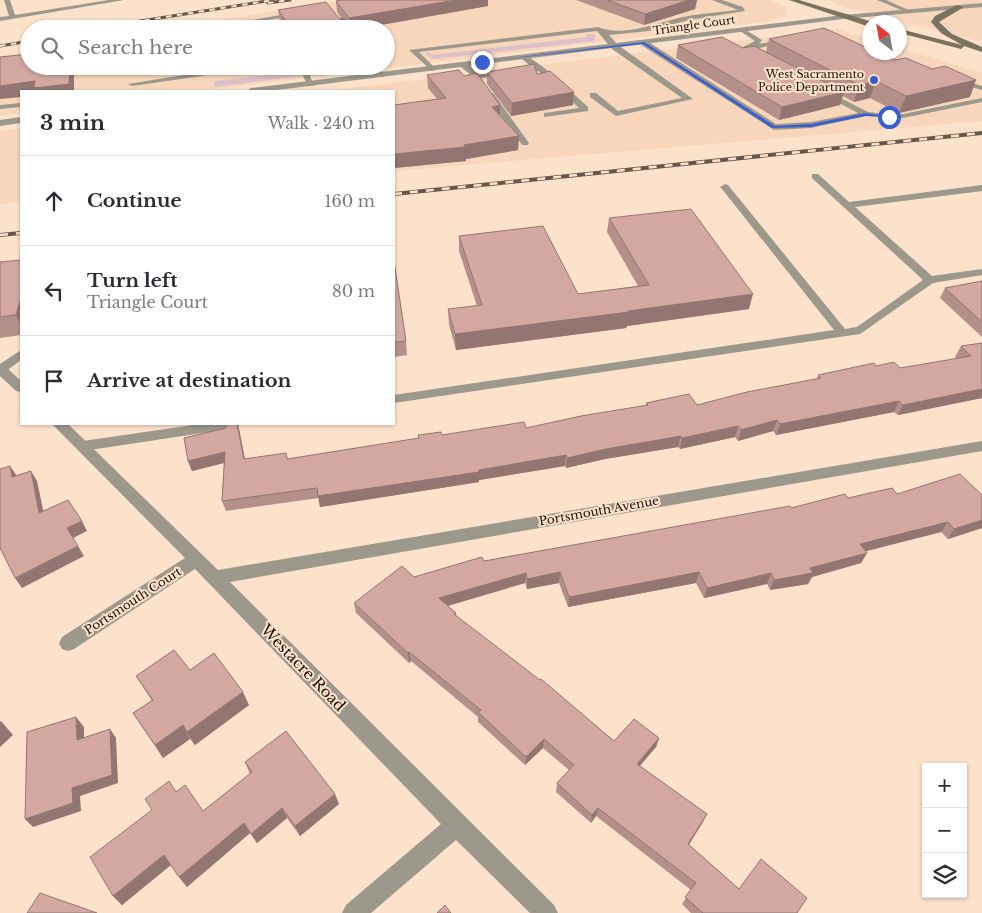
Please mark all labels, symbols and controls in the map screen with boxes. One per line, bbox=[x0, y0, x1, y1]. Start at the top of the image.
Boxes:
street label: Triangle Court bbox=[652, 12, 737, 38]
north arrow bbox=[862, 15, 907, 60]
search box bbox=[20, 20, 395, 75]
icon: search bbox=[38, 34, 66, 62]
text: Search here bbox=[78, 36, 193, 59]
route end bbox=[471, 51, 494, 74]
place label: West Sacramento Police Department bbox=[758, 67, 865, 94]
marker: West Sacramento Police Department bbox=[868, 74, 880, 86]
route start bbox=[878, 106, 901, 129]
text: 3 min bbox=[40, 110, 105, 136]
text: Walk · 240 m bbox=[268, 113, 375, 133]
icon: ahead bbox=[40, 187, 68, 215]
text: Continue bbox=[87, 189, 182, 212]
text: 160 m bbox=[324, 191, 375, 211]
text: Turn left bbox=[87, 269, 178, 292]
icon: left bbox=[40, 277, 68, 305]
text: 80 m bbox=[332, 281, 375, 301]
text: Triangle Court bbox=[87, 292, 208, 312]
icon: arrive bbox=[40, 367, 68, 395]
text: Arrive at destination bbox=[87, 369, 291, 392]
street label: Portsmouth Avenue bbox=[538, 493, 660, 528]
street label: Portsmouth Court bbox=[82, 563, 184, 637]
street label: Westacre Road bbox=[256, 619, 350, 715]
map controls bbox=[922, 763, 967, 898]
button: + bbox=[922, 763, 967, 808]
button: − bbox=[922, 808, 967, 853]
button: layers bbox=[922, 853, 967, 898]

